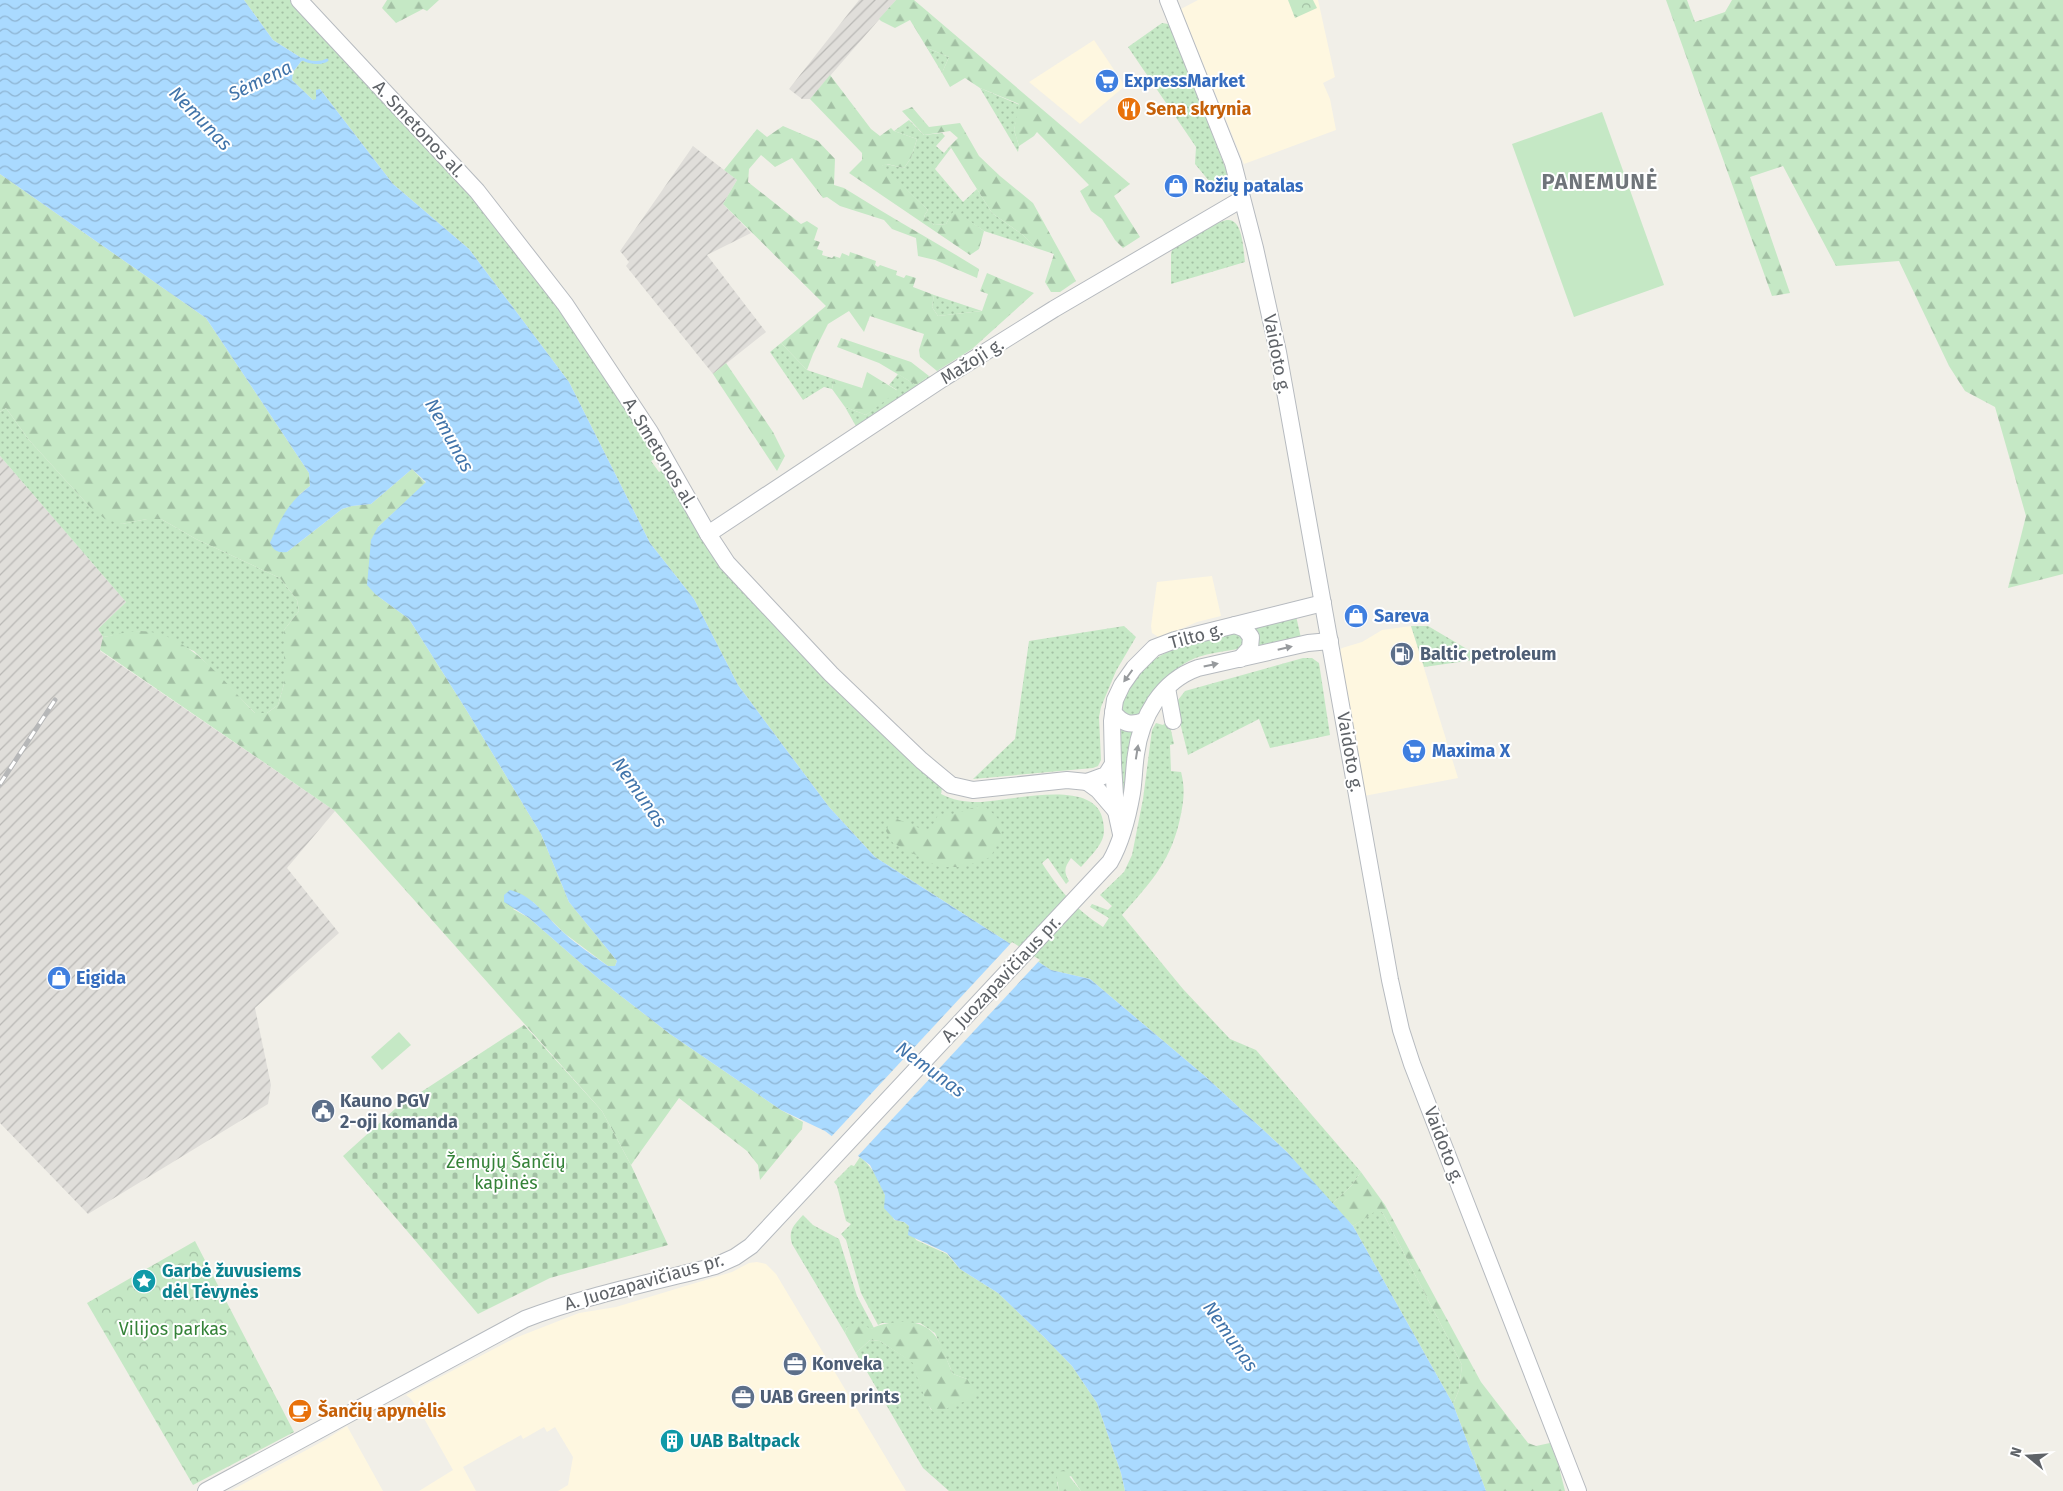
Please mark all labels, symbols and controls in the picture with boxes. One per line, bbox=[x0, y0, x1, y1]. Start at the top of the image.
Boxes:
water label: Sėmena bbox=[224, 55, 296, 106]
supermarket icon: ExpressMarket bbox=[1094, 68, 1120, 94]
place label: ExpressMarket bbox=[1124, 70, 1246, 92]
street label: A. Smetonos al. bbox=[368, 76, 470, 182]
water label: Nemunas bbox=[164, 81, 237, 155]
restaurant icon: Sena skrynia bbox=[1116, 96, 1142, 122]
place label: Sena skrynia bbox=[1146, 98, 1251, 120]
district label: PANEMUNĖ bbox=[1542, 168, 1658, 195]
shop icon: Rožių patalas bbox=[1163, 173, 1189, 199]
place label: Rožių patalas bbox=[1194, 175, 1304, 197]
street label: Vaidoto g. bbox=[1259, 312, 1295, 396]
street label: Mažoji g. bbox=[936, 333, 1008, 389]
street label: A. Smetonos al. bbox=[618, 394, 702, 512]
water label: Nemunas bbox=[420, 395, 479, 476]
shop icon: Sareva bbox=[1343, 603, 1369, 629]
place label: Sareva bbox=[1374, 605, 1429, 627]
street label: Tilto g. bbox=[1167, 618, 1225, 654]
fuel station icon: Baltic petroleum bbox=[1389, 641, 1415, 667]
place label: Baltic petroleum bbox=[1420, 643, 1557, 665]
one-way arrow bbox=[1277, 644, 1292, 652]
one-way arrow bbox=[1203, 661, 1219, 669]
one-way arrow bbox=[1123, 669, 1133, 683]
street label: Vaidoto g. bbox=[1332, 710, 1368, 794]
supermarket icon: Maxima X bbox=[1401, 738, 1427, 764]
place label: Maxima X bbox=[1432, 740, 1511, 762]
one-way arrow bbox=[1133, 744, 1141, 760]
water label: Nemunas bbox=[607, 753, 672, 832]
street label: A. Juozapavičiaus pr. bbox=[937, 911, 1065, 1047]
shop icon: Eigida bbox=[46, 965, 72, 991]
place label: Eigida bbox=[76, 967, 126, 989]
water label: Nemunas bbox=[891, 1036, 970, 1102]
place label: Kauno PGV 2-oji komanda bbox=[340, 1090, 458, 1133]
public building icon: Kauno PGV 2-oji komanda bbox=[310, 1098, 336, 1124]
street label: Vaidoto g. bbox=[1419, 1103, 1469, 1187]
park label: Žemųjų Šančių kapinės bbox=[446, 1151, 566, 1194]
street label: A. Juozapavičiaus pr. bbox=[562, 1249, 726, 1315]
place label: Garbė žuvusiems dėl Tėvynės bbox=[162, 1260, 301, 1303]
place icon: Garbė žuvusiems dėl Tėvynės bbox=[131, 1268, 157, 1294]
water label: Nemunas bbox=[1198, 1297, 1263, 1376]
park label: Vilijos parkas bbox=[119, 1318, 227, 1340]
office icon: Konveka bbox=[782, 1351, 808, 1377]
place label: Konveka bbox=[812, 1353, 883, 1375]
office icon: UAB Green prints bbox=[730, 1384, 756, 1410]
place label: UAB Green prints bbox=[760, 1386, 900, 1408]
cafe icon: Šančių apynėlis bbox=[287, 1398, 313, 1424]
place label: Šančių apynėlis bbox=[318, 1399, 446, 1422]
building icon: UAB Baltpack bbox=[659, 1428, 685, 1454]
place label: UAB Baltpack bbox=[690, 1430, 801, 1452]
north arrow bbox=[2003, 1431, 2053, 1481]
text: N bbox=[2007, 1445, 2026, 1459]

